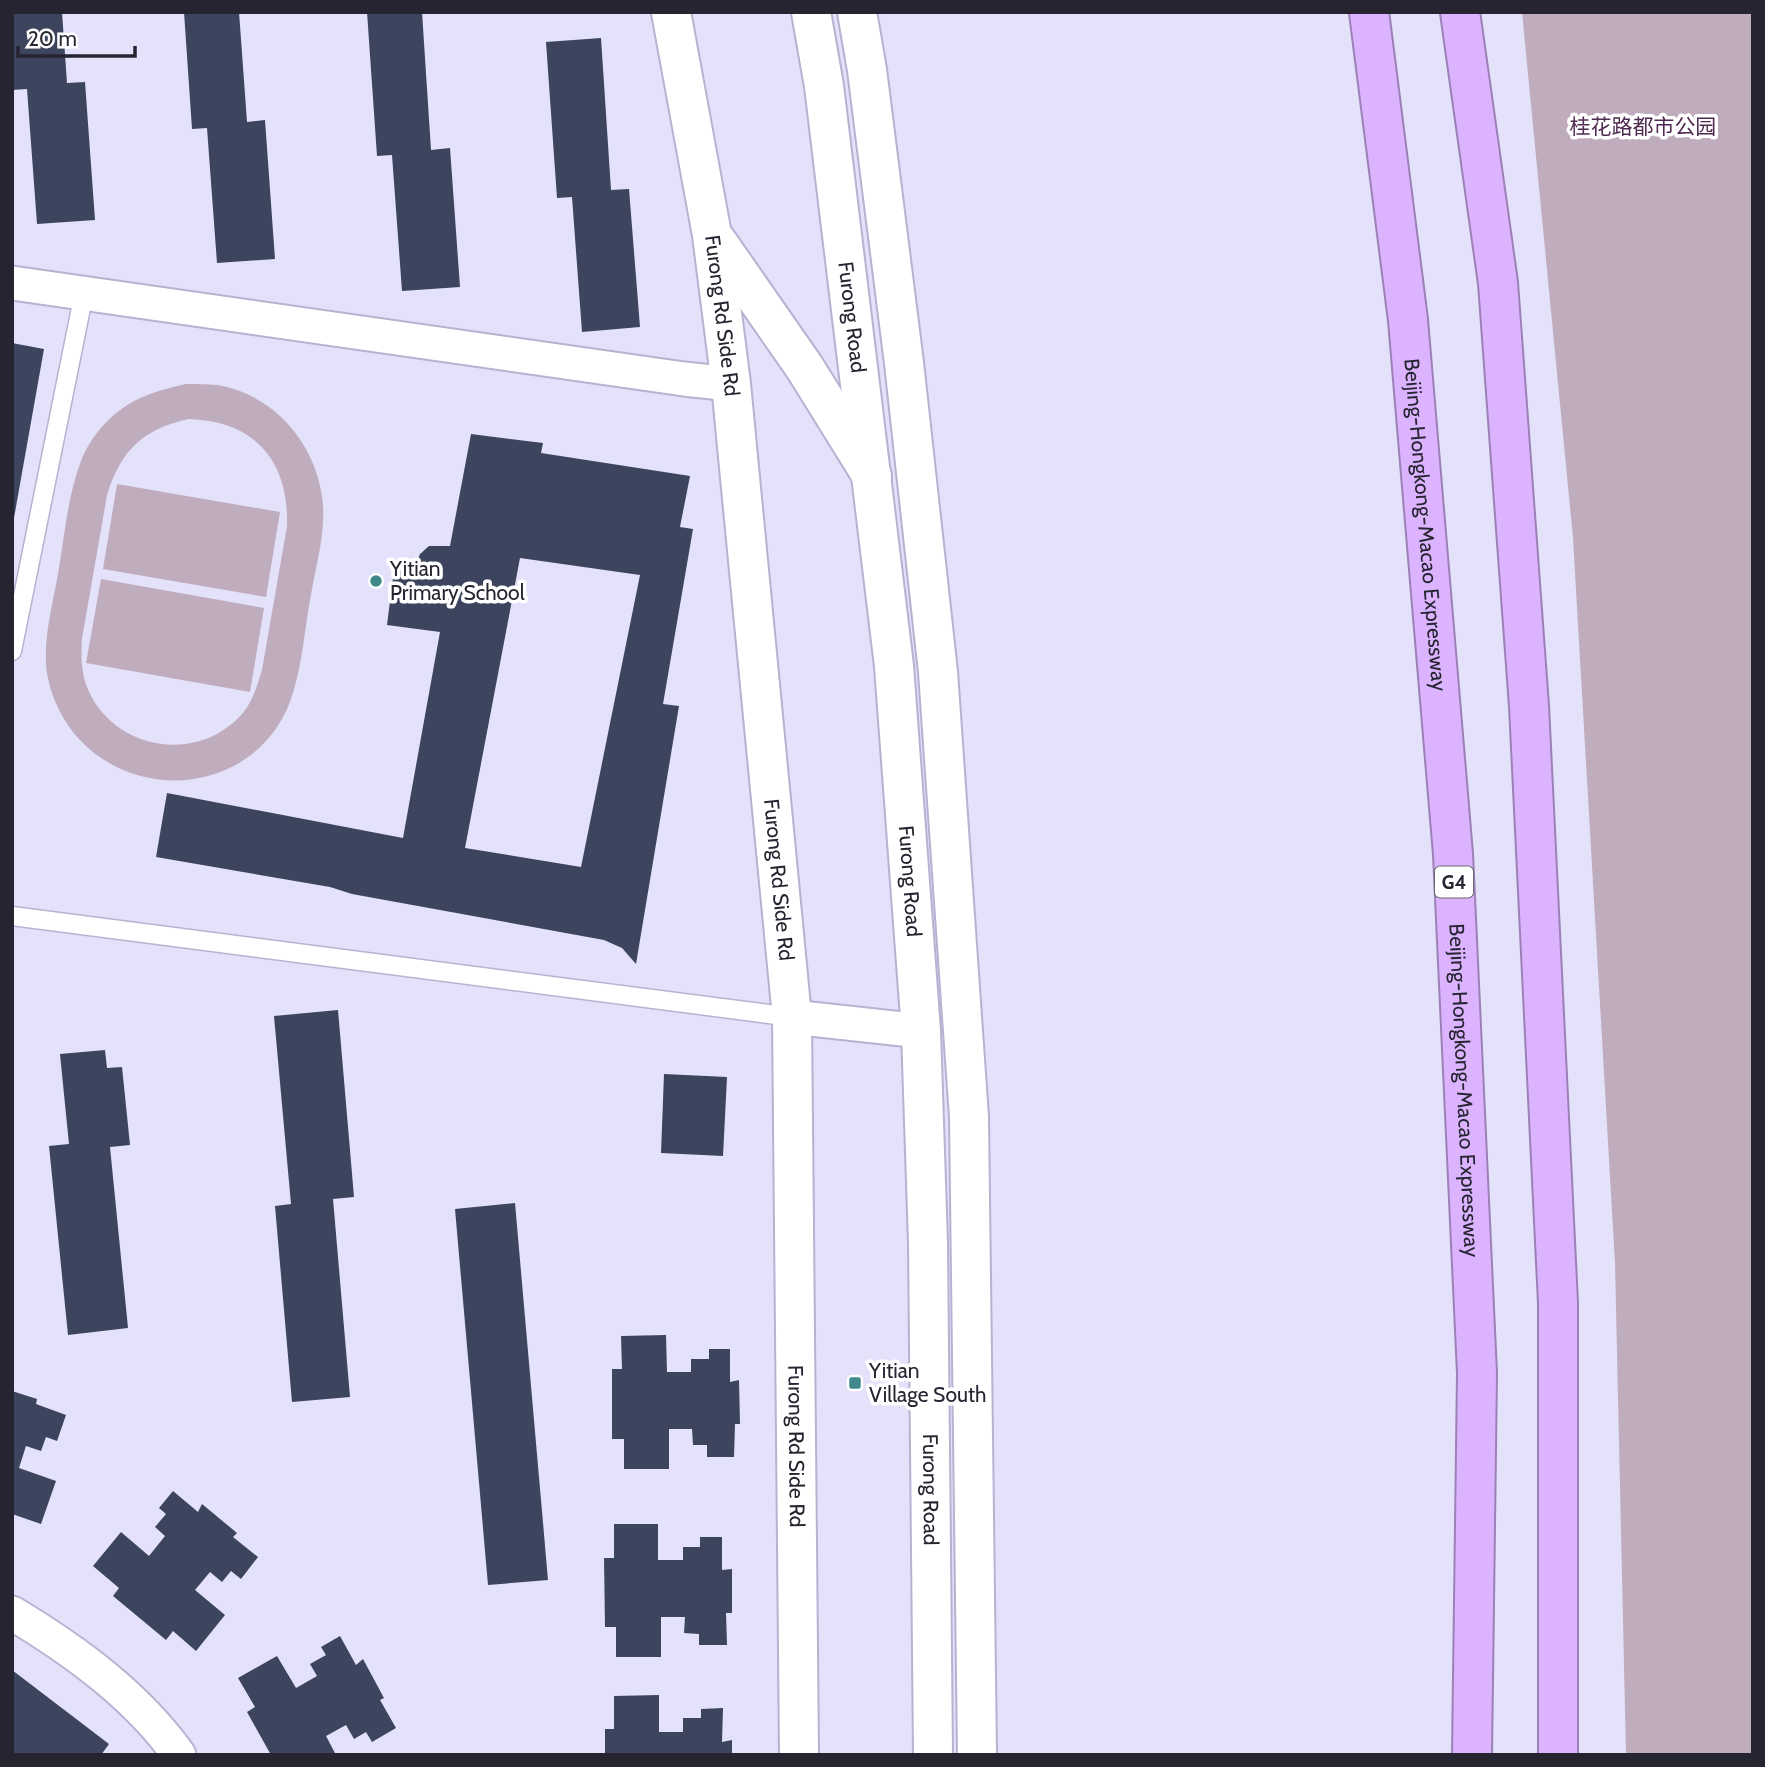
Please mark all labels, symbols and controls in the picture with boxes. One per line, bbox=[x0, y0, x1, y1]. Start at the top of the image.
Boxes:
scale bar bbox=[18, 14, 135, 58]
text: 20 m bbox=[28, 26, 77, 51]
park label: 桂花路都市公园 bbox=[1570, 114, 1717, 139]
street label: Furong Rd Side Rd bbox=[700, 233, 745, 397]
street label: Furong Road bbox=[833, 260, 871, 374]
street label: Beijing-Hongkong-Macao Expressway bbox=[1399, 357, 1452, 693]
place label: Yitian Primary School bbox=[389, 556, 525, 605]
marker: Yitian Primary School bbox=[368, 573, 384, 589]
street label: Furong Rd Side Rd bbox=[759, 798, 800, 962]
street label: Furong Road bbox=[894, 824, 927, 938]
road number: G4 bbox=[1435, 866, 1473, 898]
street label: Beijing-Hongkong-Macao Expressway bbox=[1444, 923, 1485, 1258]
place label: Yitian Village South bbox=[868, 1358, 986, 1407]
street label: Furong Rd Side Rd bbox=[783, 1365, 810, 1527]
marker: Yitian Village South bbox=[847, 1375, 863, 1391]
street label: Furong Road bbox=[918, 1434, 944, 1545]

